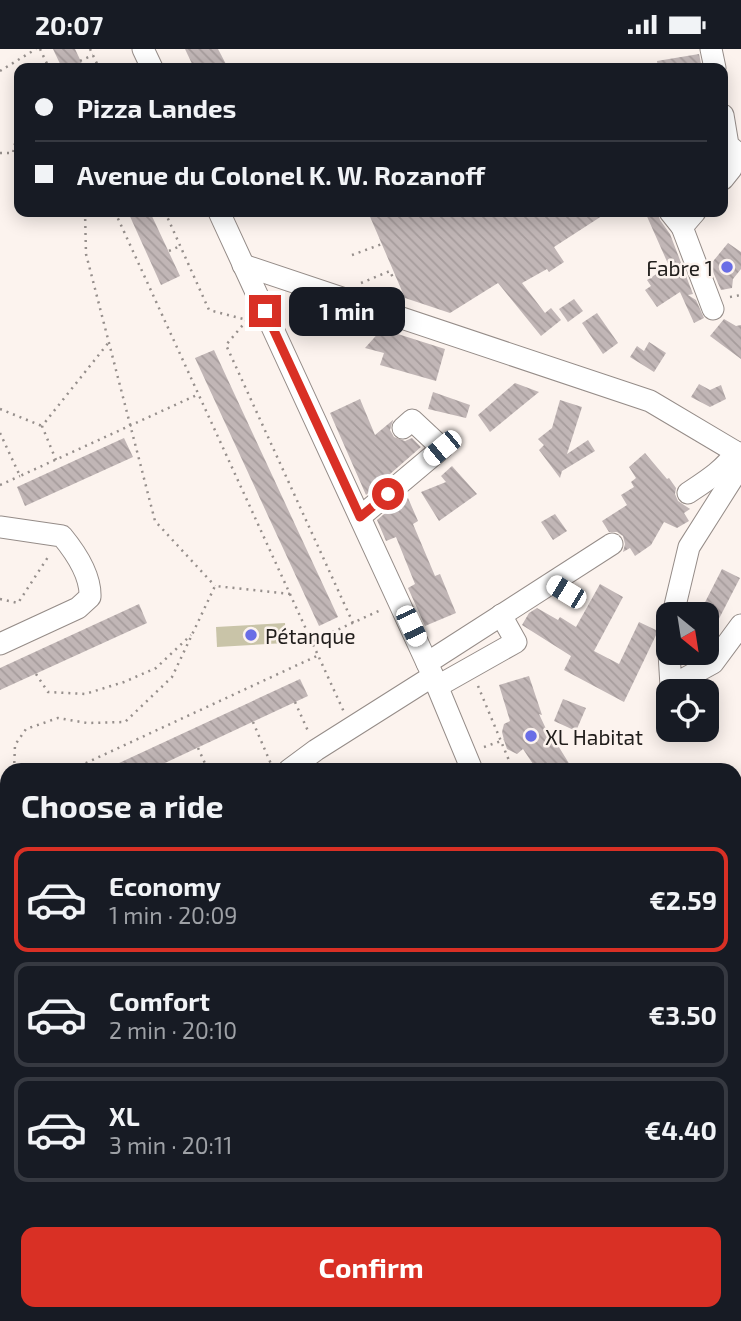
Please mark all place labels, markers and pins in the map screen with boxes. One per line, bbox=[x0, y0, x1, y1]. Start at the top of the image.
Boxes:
place label: Fabre 1 bbox=[646, 255, 713, 280]
marker: Fabre 1 bbox=[719, 259, 735, 275]
place label: Pétanque bbox=[265, 623, 356, 648]
marker: Pétanque bbox=[243, 627, 259, 643]
place label: XL Habitat bbox=[545, 724, 643, 749]
marker: XL Habitat bbox=[523, 728, 539, 744]

